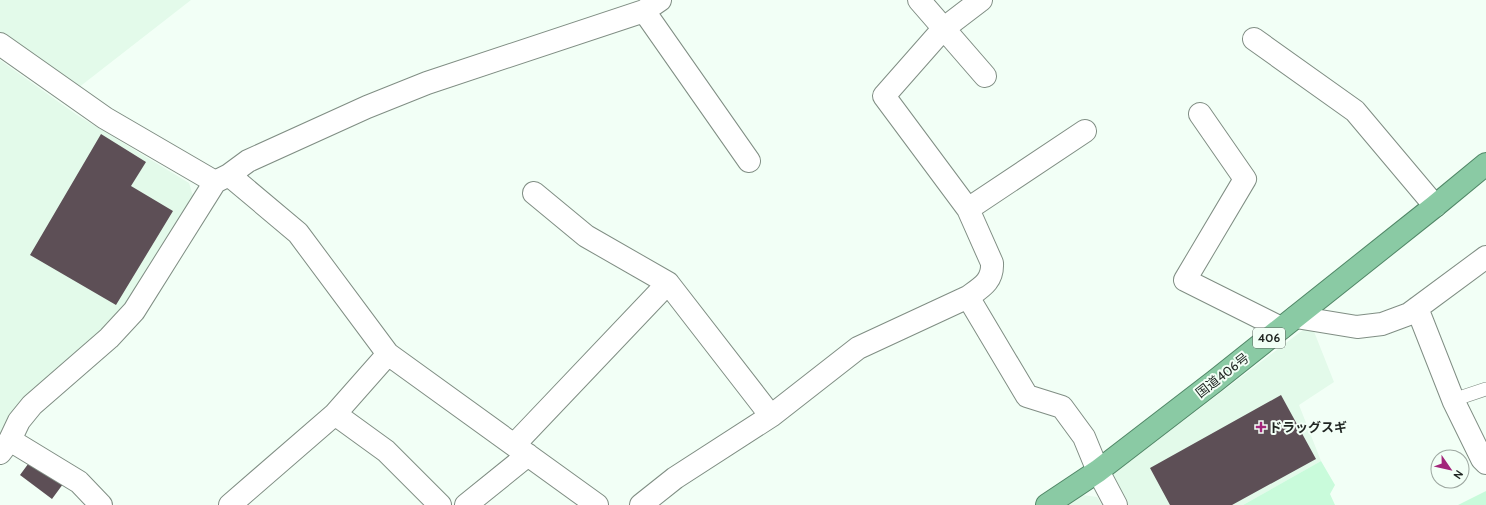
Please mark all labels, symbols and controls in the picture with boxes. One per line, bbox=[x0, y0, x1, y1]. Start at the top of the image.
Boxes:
road number: 406 bbox=[1253, 328, 1285, 348]
street label: 国道406号 bbox=[1192, 349, 1252, 401]
place label: ドラッグスギ bbox=[1269, 419, 1347, 435]
marker: ドラッグスギ bbox=[1256, 422, 1266, 432]
north arrow bbox=[1430, 449, 1470, 489]
text: N bbox=[1450, 467, 1466, 482]

